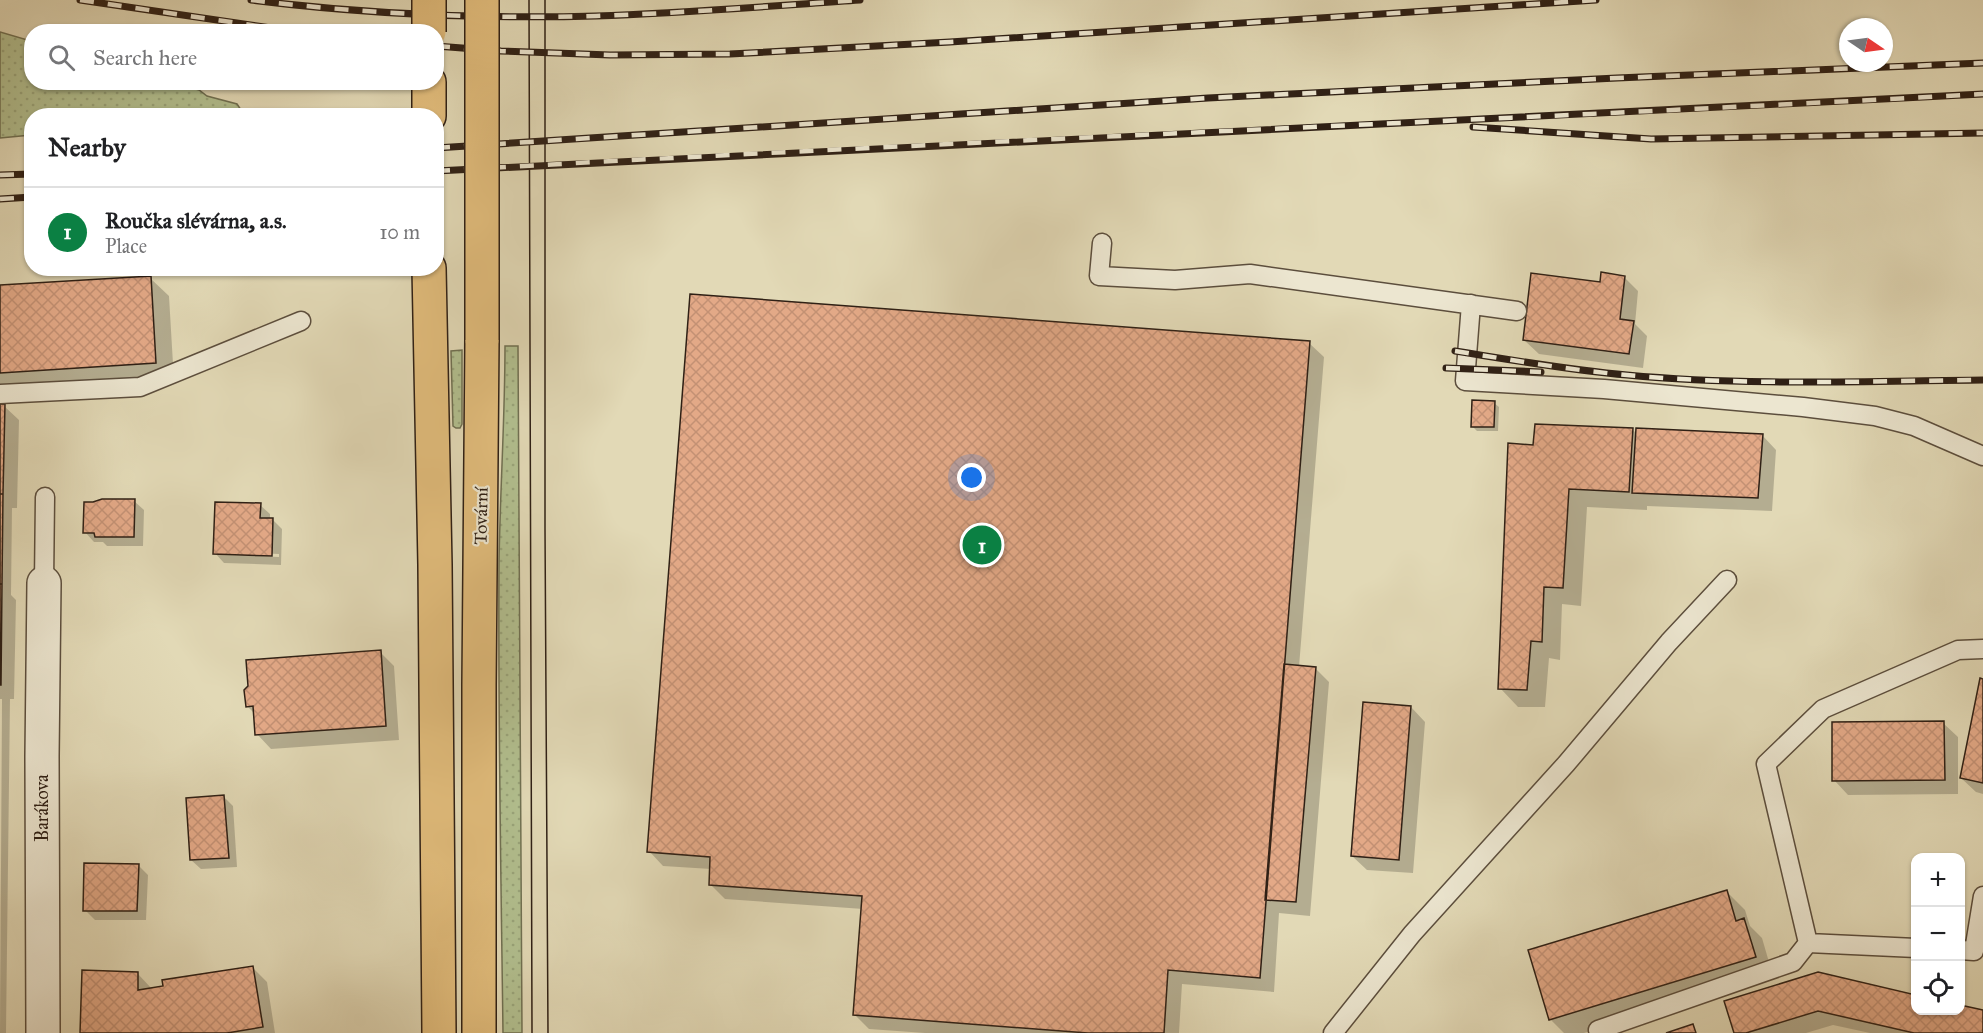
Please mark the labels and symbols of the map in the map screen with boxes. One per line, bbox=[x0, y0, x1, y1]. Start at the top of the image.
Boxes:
north arrow bbox=[1839, 18, 1893, 72]
your location bbox=[957, 463, 986, 492]
street label: Tovární bbox=[469, 486, 493, 545]
pin: 1 bbox=[962, 522, 1002, 568]
street label: Barákova bbox=[31, 774, 53, 842]

